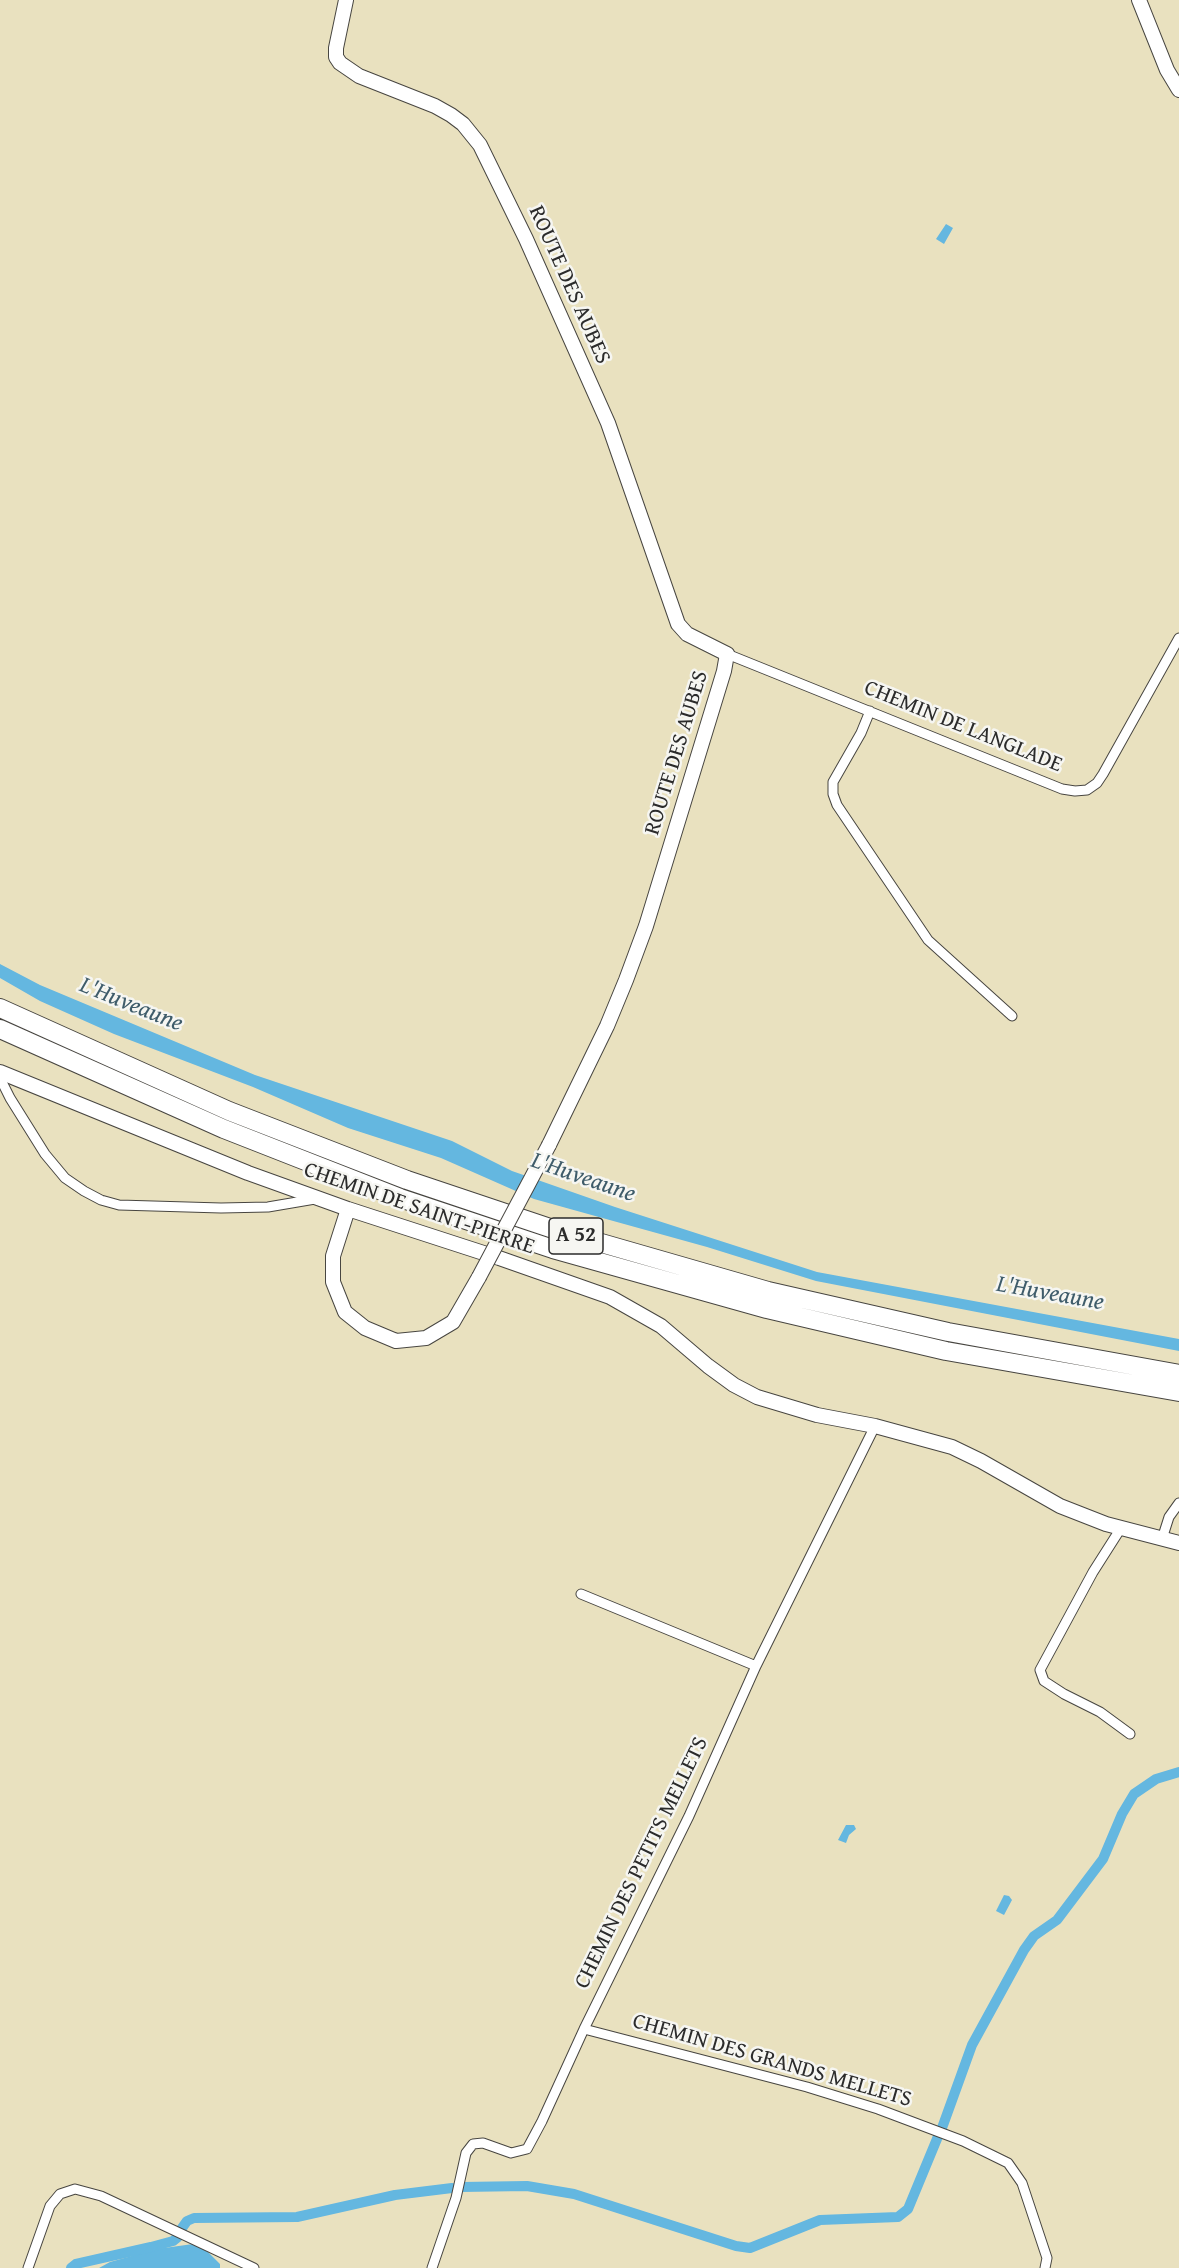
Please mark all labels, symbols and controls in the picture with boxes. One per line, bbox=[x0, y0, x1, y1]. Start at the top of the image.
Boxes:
street label: ROUTE DES AUBES bbox=[522, 202, 616, 368]
street label: ROUTE DES AUBES bbox=[639, 668, 715, 838]
street label: CHEMIN DE LANGLADE bbox=[860, 675, 1066, 779]
water label: L'Huveaune bbox=[75, 971, 187, 1039]
water label: L'Huveaune bbox=[527, 1147, 639, 1209]
street label: CHEMIN DE SAINT-PIERRE bbox=[300, 1157, 538, 1261]
road number: A 52 bbox=[549, 1218, 603, 1254]
water label: L'Huveaune bbox=[994, 1270, 1106, 1318]
street label: CHEMIN DES PETITS MELLETS bbox=[570, 1733, 714, 1993]
street label: CHEMIN DES GRANDS MELLETS bbox=[630, 2008, 914, 2114]

